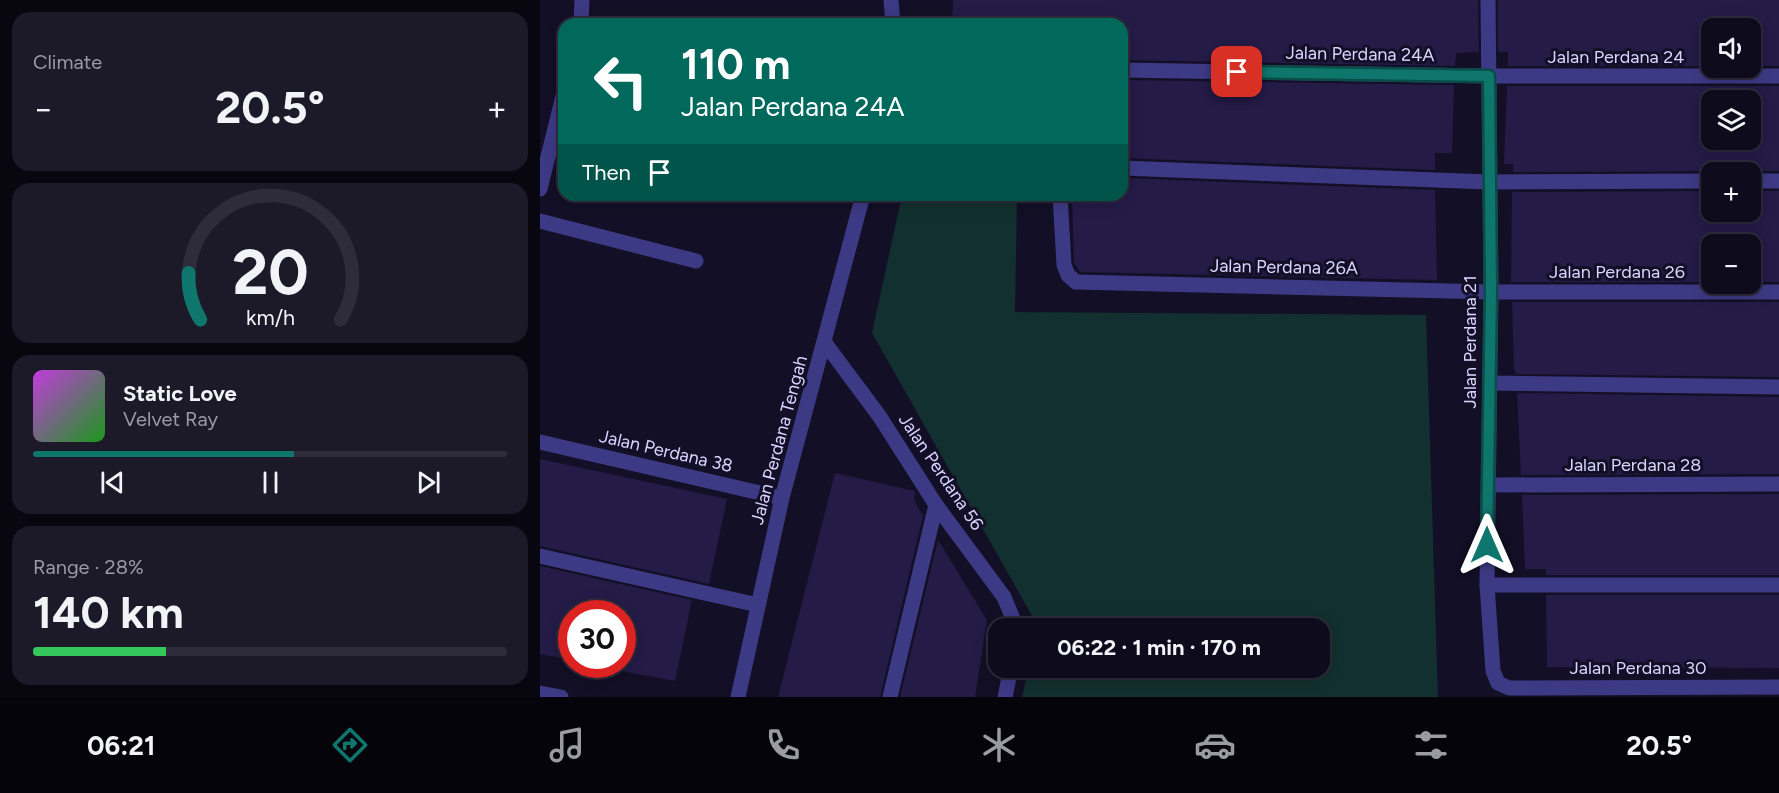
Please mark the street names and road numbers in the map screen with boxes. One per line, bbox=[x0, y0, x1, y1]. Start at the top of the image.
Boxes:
street label: Jalan Perdana 24A bbox=[1285, 42, 1435, 66]
street label: Jalan Perdana 24 bbox=[1548, 46, 1684, 68]
street label: Jalan Perdana 26A bbox=[1210, 255, 1358, 279]
street label: Jalan Perdana 26 bbox=[1549, 261, 1685, 283]
street label: Jalan Perdana 21 bbox=[1459, 275, 1481, 409]
street label: Jalan Perdana Tengah bbox=[746, 353, 812, 527]
street label: Jalan Perdana 56 bbox=[894, 409, 988, 535]
street label: Jalan Perdana 38 bbox=[597, 425, 735, 477]
street label: Jalan Perdana 28 bbox=[1565, 454, 1701, 476]
street label: Jalan Perdana 30 bbox=[1570, 657, 1706, 679]

